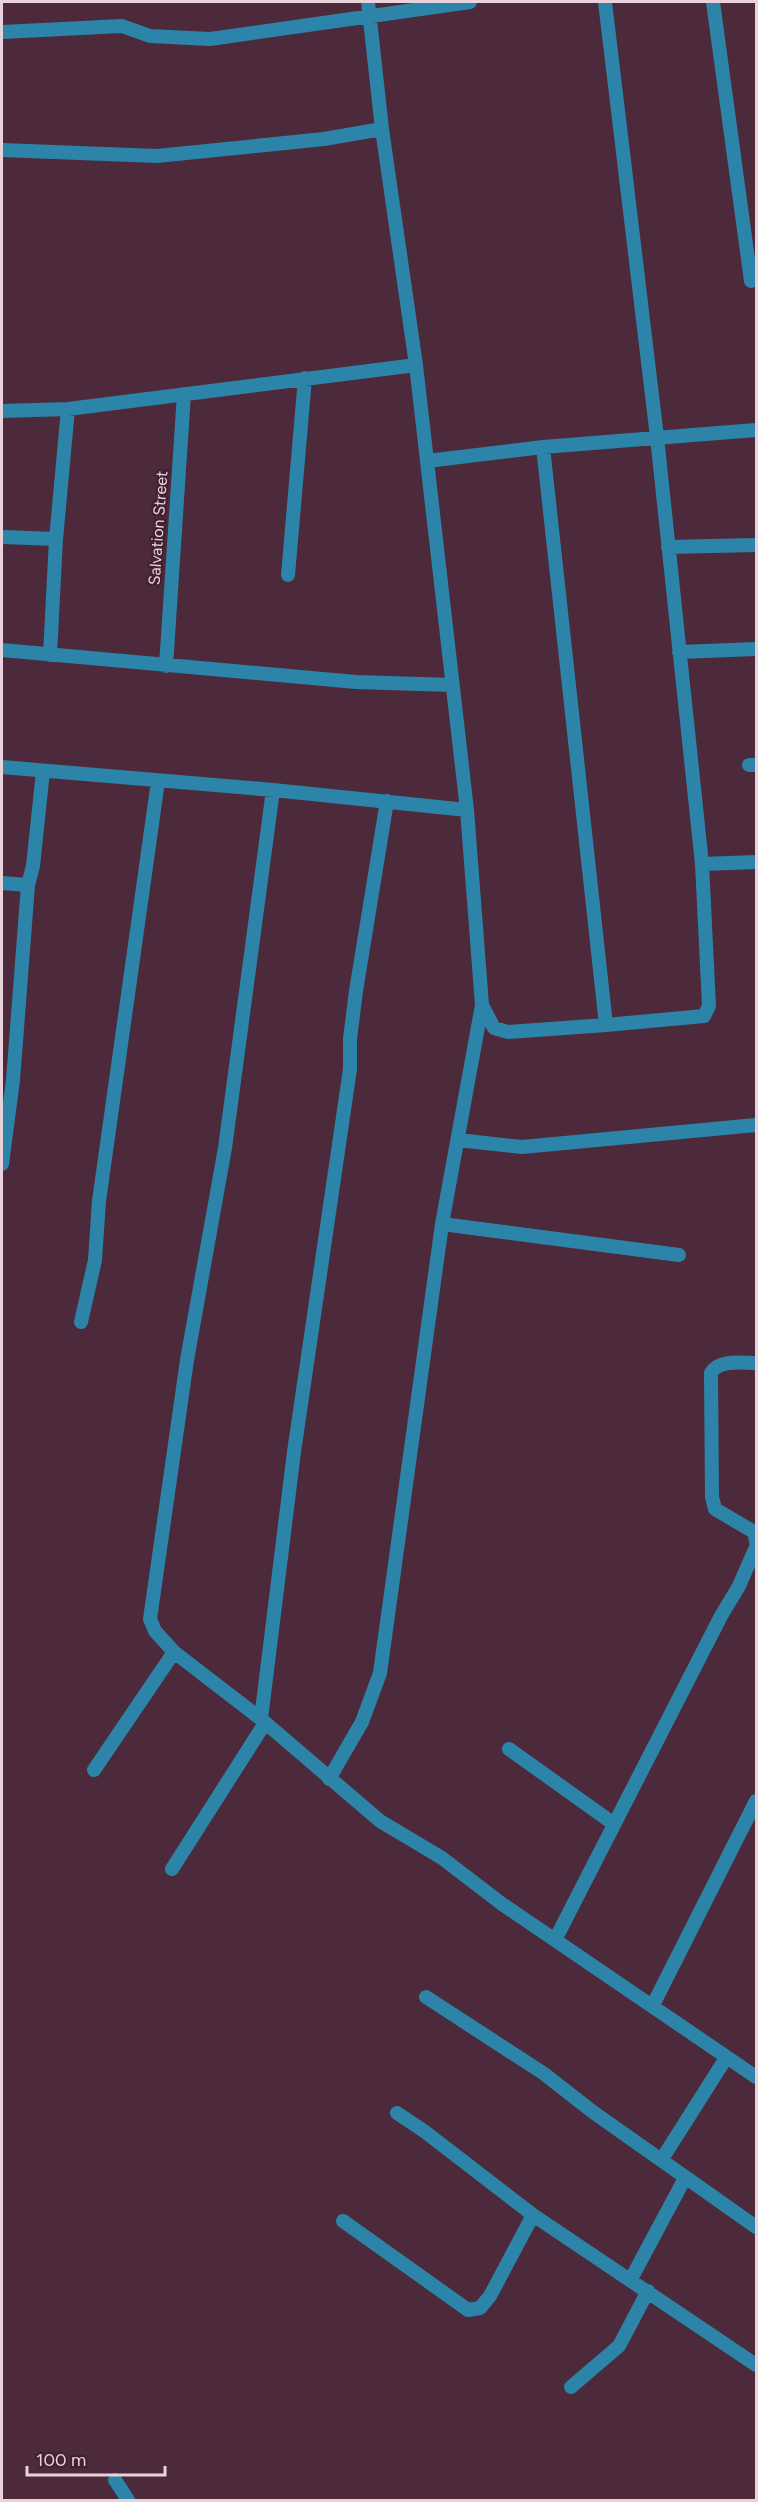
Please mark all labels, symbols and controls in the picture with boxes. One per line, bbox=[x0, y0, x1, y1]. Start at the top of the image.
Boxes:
street label: Salvation Street bbox=[145, 470, 171, 586]
scale bar bbox=[27, 2439, 165, 2477]
text: 100 m bbox=[36, 2449, 86, 2471]

